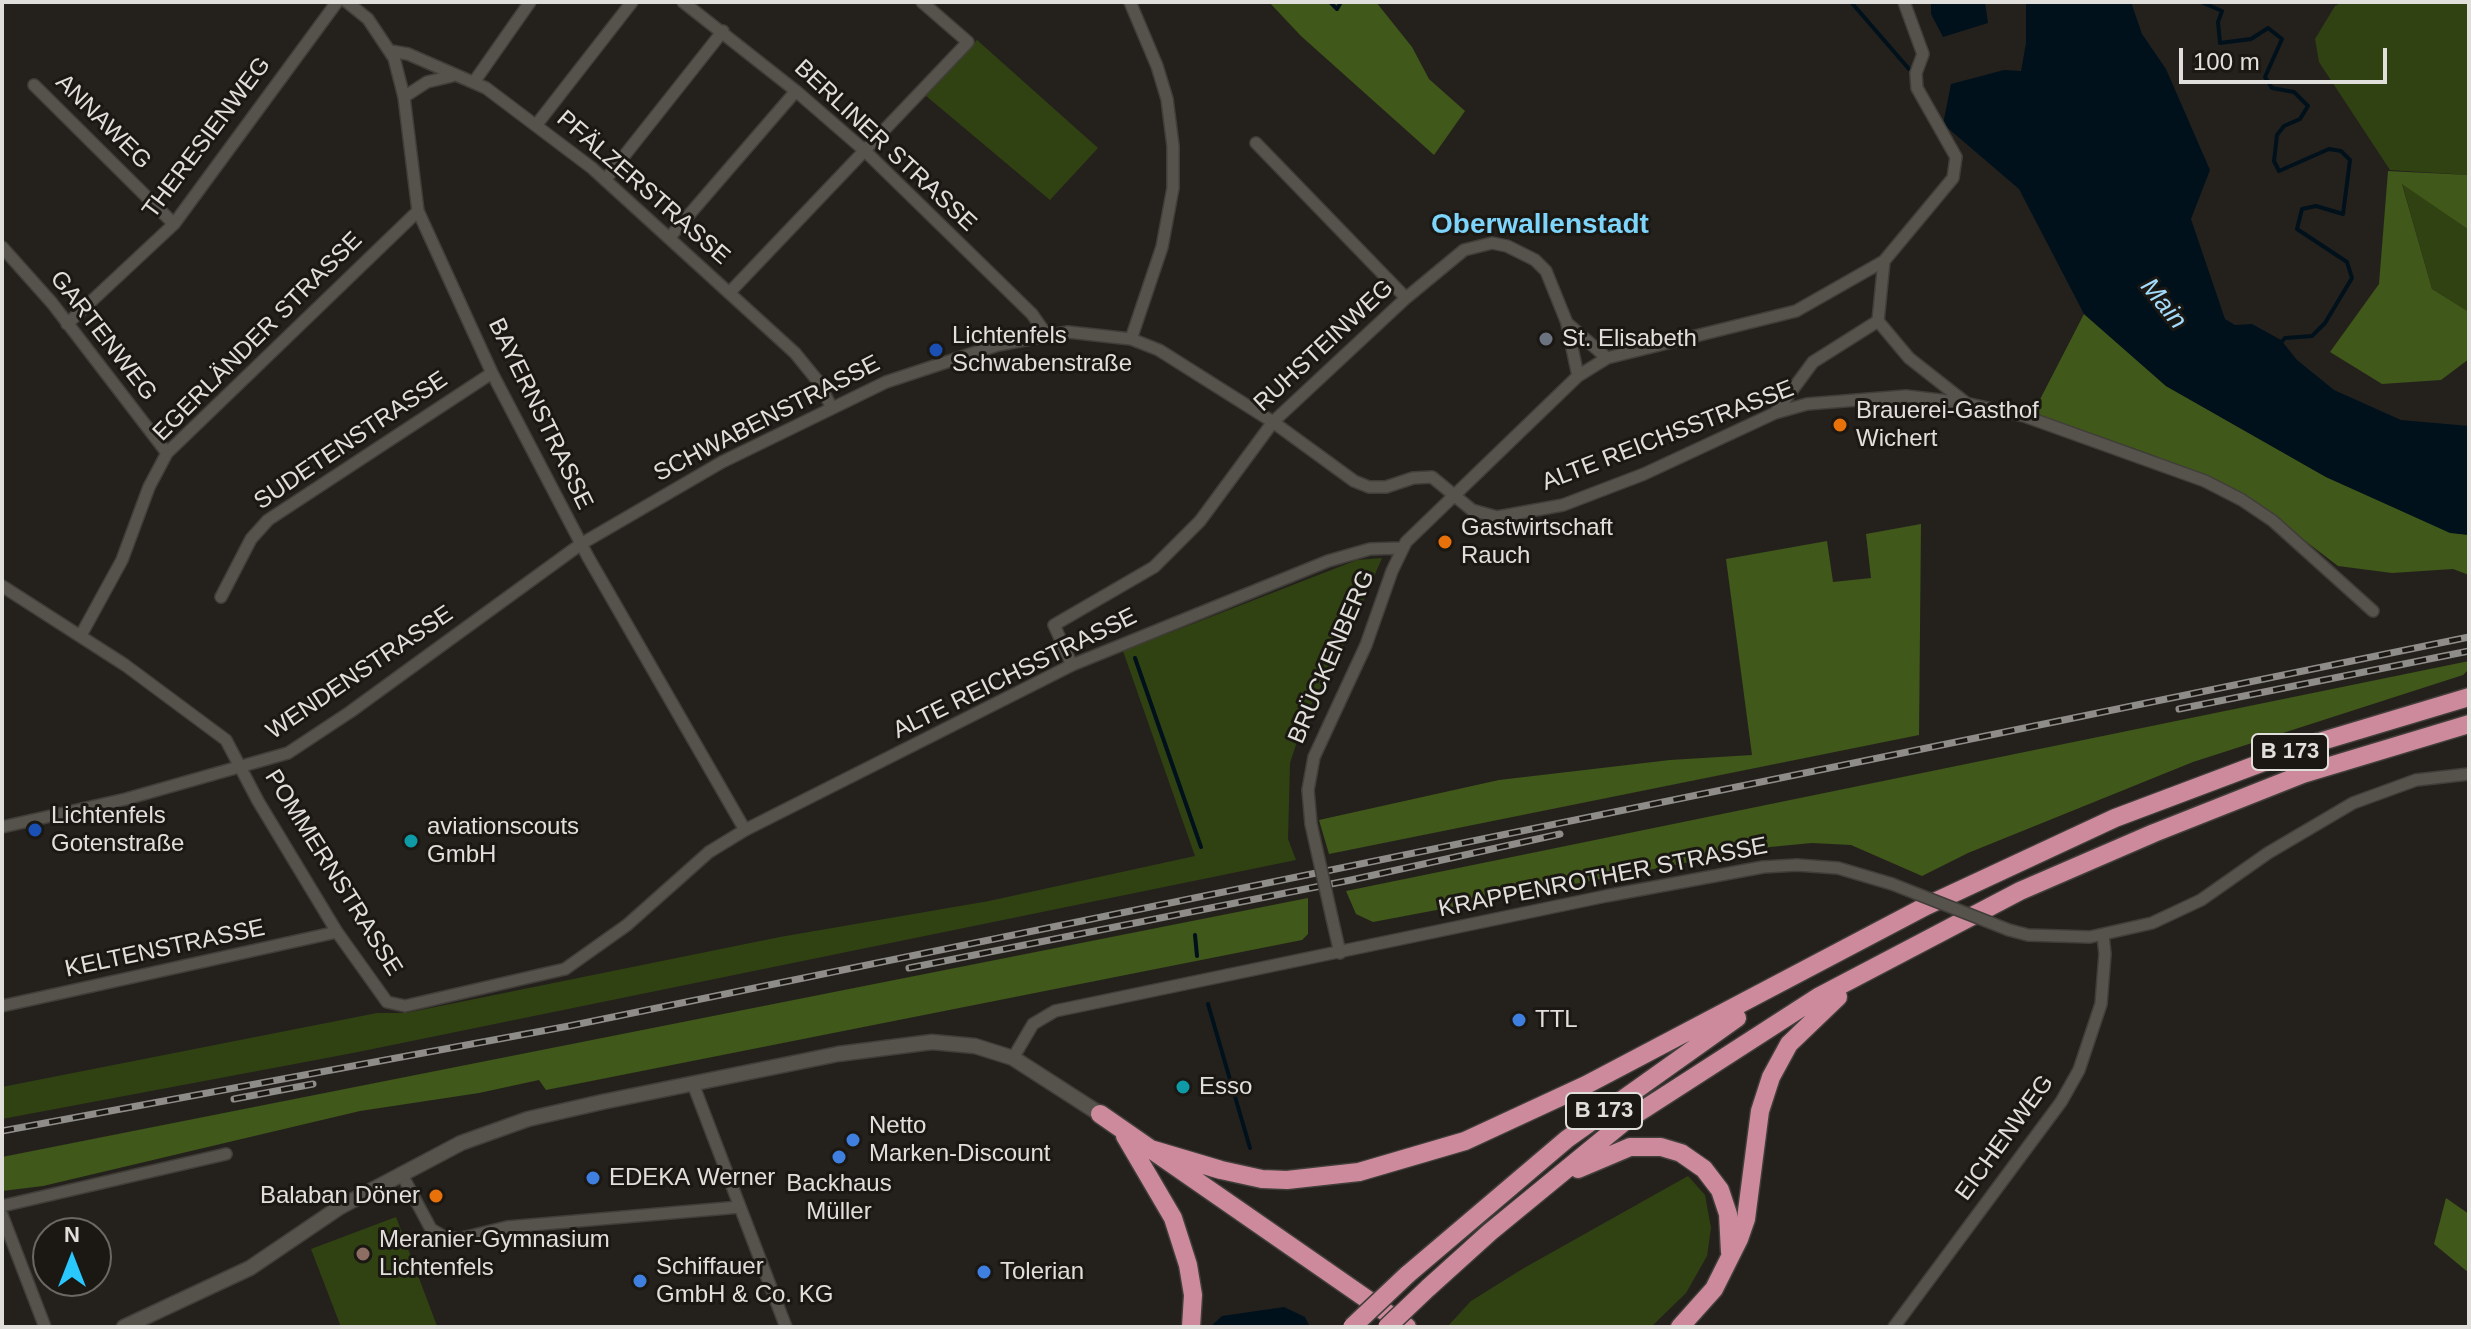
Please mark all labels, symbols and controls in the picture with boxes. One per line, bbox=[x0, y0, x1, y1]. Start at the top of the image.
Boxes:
scale bar bbox=[2183, 32, 2391, 82]
text: 100 m bbox=[2193, 48, 2260, 75]
street label: THERESIENWEG bbox=[137, 52, 277, 224]
street label: BERLINER STRASSE bbox=[788, 54, 982, 238]
street label: ANNAWEG bbox=[49, 68, 157, 176]
street label: PFÄLZERSTRASSE bbox=[551, 105, 735, 271]
district label: Oberwallenstadt bbox=[1431, 208, 1649, 242]
street label: EGERLÄNDER STRASSE bbox=[147, 226, 369, 448]
street label: GARTENWEG bbox=[43, 265, 163, 407]
water label: Main bbox=[2133, 272, 2193, 336]
street label: RUHSTEINWEG bbox=[1248, 274, 1400, 418]
street label: BAYERNSTRASSE bbox=[481, 314, 599, 514]
place label: Lichtenfels Schwabenstraße bbox=[952, 322, 1132, 378]
place label: St. Elisabeth bbox=[1562, 325, 1697, 353]
marker: St. Elisabeth bbox=[1537, 330, 1555, 348]
marker: Lichtenfels Schwabenstraße bbox=[927, 341, 945, 359]
street label: SCHWABENSTRASSE bbox=[649, 349, 885, 489]
street label: SUDETENSTRASSE bbox=[249, 366, 453, 516]
street label: ALTE REICHSSTRASSE bbox=[1538, 375, 1798, 497]
place label: Brauerei-Gasthof Wichert bbox=[1856, 397, 2039, 453]
marker: Brauerei-Gasthof Wichert bbox=[1831, 416, 1849, 434]
place label: Gastwirtschaft Rauch bbox=[1461, 514, 1613, 570]
marker: Gastwirtschaft Rauch bbox=[1436, 533, 1454, 551]
street label: BRÜCKENBERG bbox=[1283, 566, 1381, 748]
street label: WENDENSTRASSE bbox=[261, 600, 459, 746]
street label: ALTE REICHSSTRASSE bbox=[888, 602, 1142, 746]
road number: B 173 bbox=[2252, 734, 2328, 770]
street label: POMMERNSTRASSE bbox=[258, 765, 408, 981]
place label: Lichtenfels Gotenstraße bbox=[51, 802, 184, 858]
place label: aviationscouts GmbH bbox=[427, 813, 579, 869]
marker: Lichtenfels Gotenstraße bbox=[26, 821, 44, 839]
marker: aviationscouts GmbH bbox=[402, 832, 420, 850]
street label: KRAPPENROTHER STRASSE bbox=[1436, 832, 1770, 924]
street label: KELTENSTRASSE bbox=[62, 914, 268, 984]
place label: TTL bbox=[1535, 1006, 1578, 1034]
marker: TTL bbox=[1510, 1011, 1528, 1029]
street label: EICHENWEG bbox=[1950, 1070, 2060, 1206]
place label: Esso bbox=[1199, 1073, 1252, 1101]
marker: Esso bbox=[1174, 1078, 1192, 1096]
road number: B 173 bbox=[1566, 1093, 1642, 1129]
place label: Netto Marken-Discount bbox=[869, 1112, 1050, 1168]
marker: Netto Marken-Discount bbox=[844, 1131, 862, 1149]
marker: Backhaus Müller bbox=[830, 1148, 848, 1166]
place label: EDEKA Werner bbox=[609, 1164, 775, 1192]
marker: EDEKA Werner bbox=[584, 1169, 602, 1187]
place label: Backhaus Müller bbox=[786, 1170, 892, 1226]
place label: Balaban Döner bbox=[260, 1182, 420, 1210]
marker: Balaban Döner bbox=[427, 1187, 445, 1205]
north arrow bbox=[32, 1217, 112, 1297]
text: N bbox=[64, 1222, 80, 1247]
place label: Meranier-Gymnasium Lichtenfels bbox=[379, 1226, 610, 1282]
marker: Meranier-Gymnasium Lichtenfels bbox=[354, 1245, 372, 1263]
place label: Schiffauer GmbH & Co. KG bbox=[656, 1253, 833, 1309]
place label: Tolerian bbox=[1000, 1258, 1084, 1286]
marker: Tolerian bbox=[975, 1263, 993, 1281]
marker: Schiffauer GmbH & Co. KG bbox=[631, 1272, 649, 1290]

